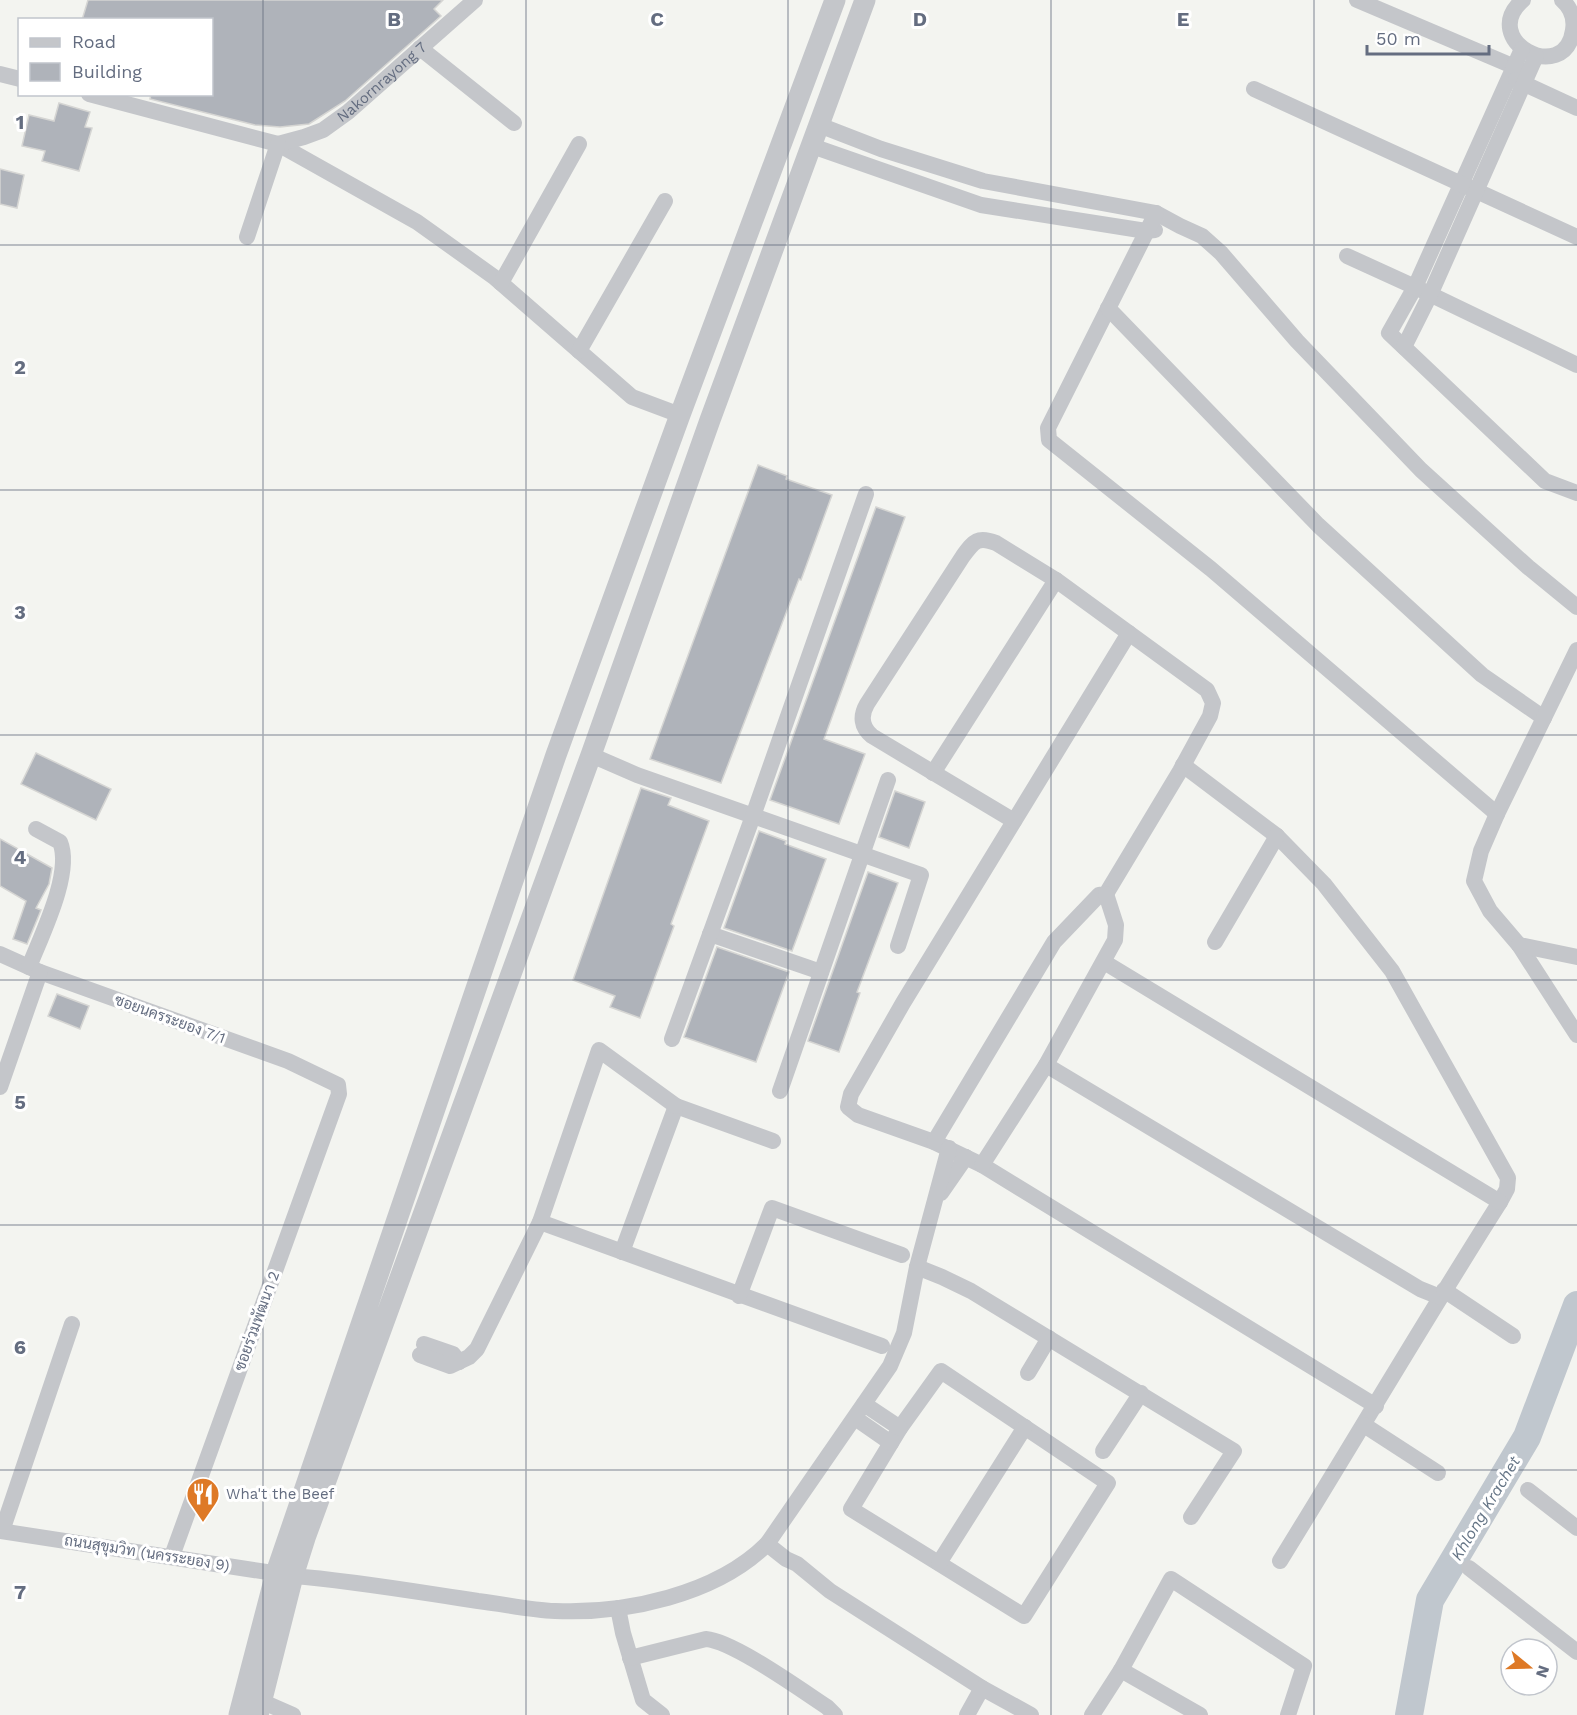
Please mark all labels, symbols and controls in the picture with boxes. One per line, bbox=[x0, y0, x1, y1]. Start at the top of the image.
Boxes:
text: B bbox=[387, 7, 401, 31]
text: C bbox=[650, 7, 664, 31]
text: D bbox=[913, 7, 927, 31]
text: E bbox=[1177, 7, 1189, 31]
legend bbox=[18, 18, 213, 96]
scale bar bbox=[1367, 18, 1488, 56]
text: 50 m bbox=[1376, 28, 1421, 49]
text: Road bbox=[72, 31, 116, 52]
street label: Nakornrayong 7 bbox=[333, 38, 430, 126]
text: Building bbox=[72, 61, 142, 82]
text: 1 bbox=[16, 110, 24, 134]
text: 2 bbox=[14, 355, 26, 379]
text: 3 bbox=[14, 600, 26, 624]
text: 4 bbox=[14, 845, 27, 869]
street label: ซอยนครระยอง 7/1 bbox=[112, 991, 228, 1047]
text: 5 bbox=[14, 1090, 26, 1114]
street label: ซอยร่วมพัฒนา 2 bbox=[230, 1268, 283, 1373]
text: 6 bbox=[14, 1335, 26, 1359]
water label: Khlong Krachet bbox=[1447, 1452, 1524, 1564]
restaurant icon: Wha't the Beef bbox=[185, 1476, 221, 1523]
place label: Wha't the Beef bbox=[226, 1485, 334, 1503]
street label: ถนนสุขุมวิท (นครระยอง 9) bbox=[63, 1531, 231, 1577]
text: 7 bbox=[14, 1580, 26, 1604]
north arrow bbox=[1499, 1637, 1559, 1697]
text: N bbox=[1532, 1663, 1554, 1680]

